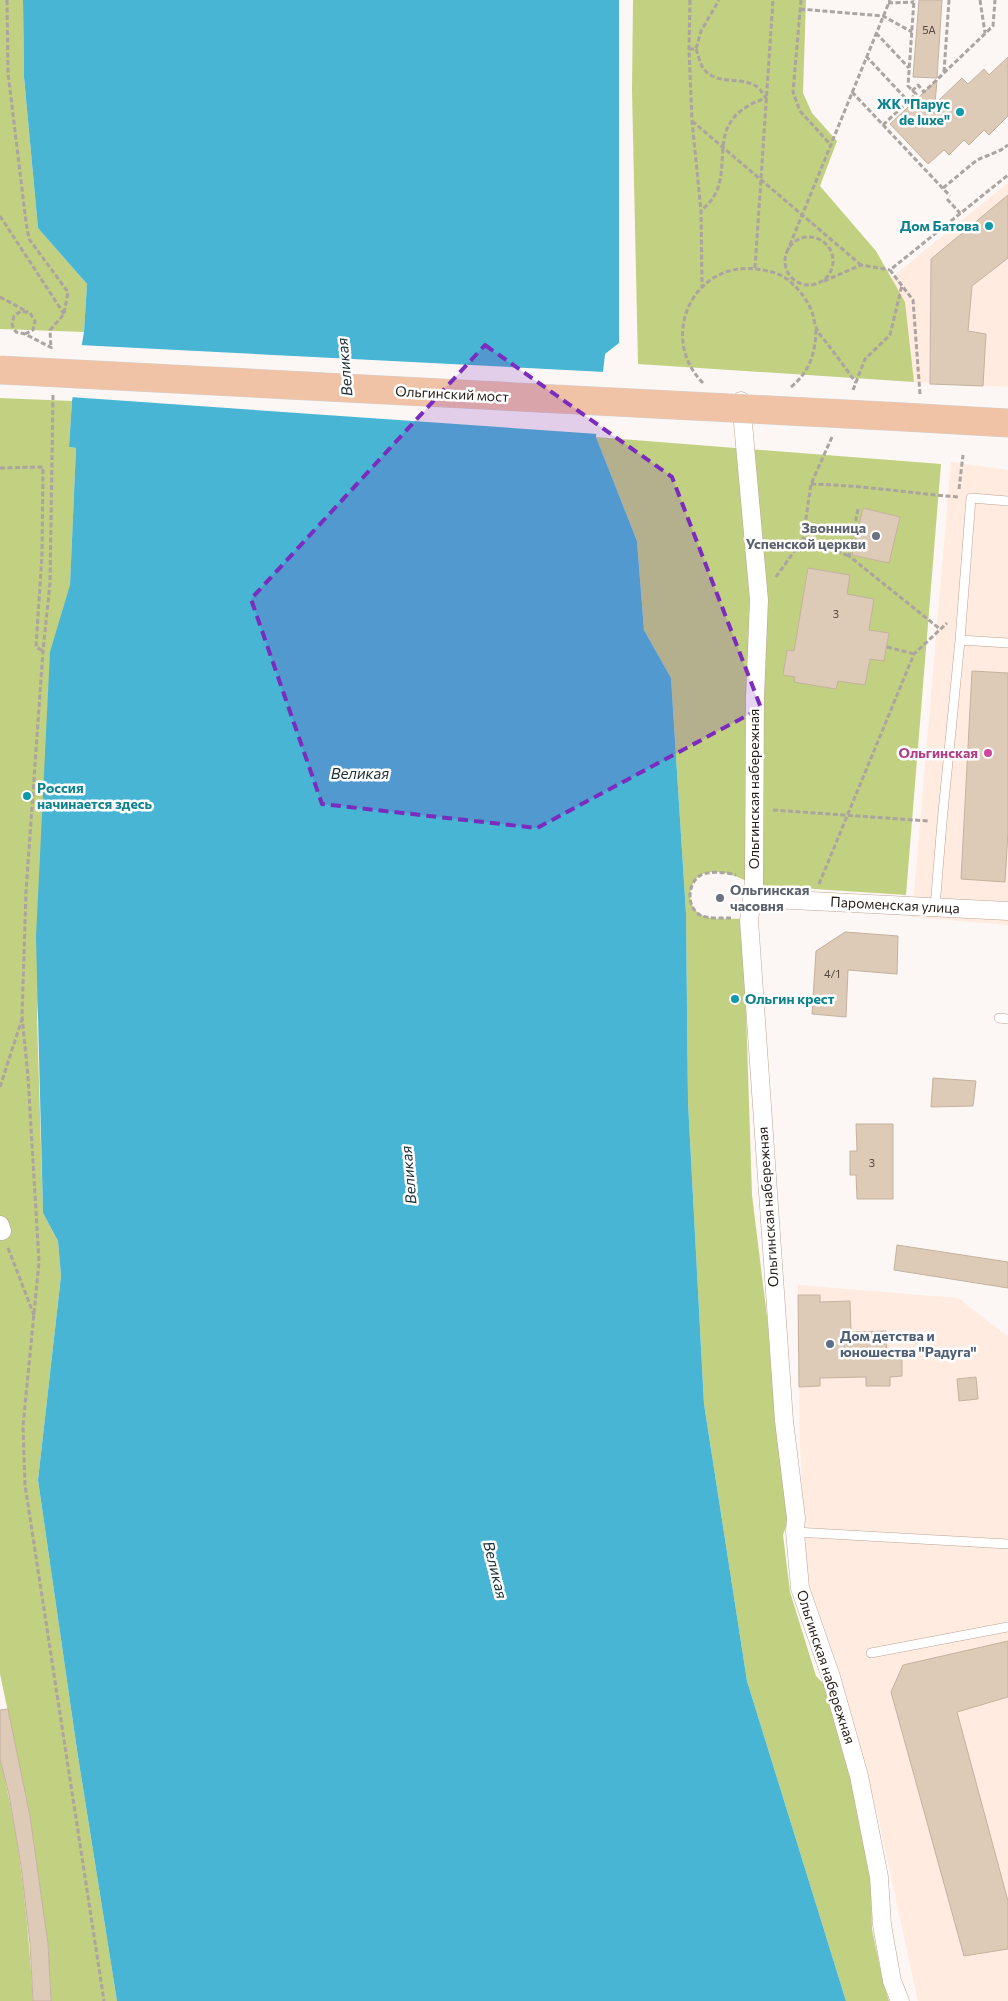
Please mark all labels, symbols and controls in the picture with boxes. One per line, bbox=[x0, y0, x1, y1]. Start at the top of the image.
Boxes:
house number: 5А bbox=[922, 23, 936, 36]
place label: ЖК "Парус de luxe" bbox=[877, 95, 950, 128]
marker: ЖК "Парус de luxe" bbox=[954, 106, 966, 118]
place label: Дом Батова bbox=[900, 217, 979, 234]
marker: Дом Батова bbox=[983, 220, 995, 232]
water label: Великая bbox=[332, 337, 356, 397]
street label: Ольгинский мост bbox=[395, 382, 510, 405]
place label: Звонница Успенской церкви bbox=[746, 519, 866, 552]
marker: Звонница Успенской церкви bbox=[870, 530, 882, 542]
house number: 3 bbox=[833, 607, 839, 620]
street label: Ольгинская набережная bbox=[745, 709, 762, 869]
place label: Ольгинская bbox=[899, 744, 978, 761]
marker: Ольгинская bbox=[982, 747, 994, 759]
water label: Великая bbox=[331, 764, 389, 782]
place label: Россия начинается здесь bbox=[37, 779, 153, 812]
marker: Россия начинается здесь bbox=[21, 790, 33, 802]
place label: Ольгинская часовня bbox=[730, 881, 809, 914]
marker: Ольгинская часовня bbox=[714, 892, 726, 904]
street label: Пароменская улица bbox=[830, 893, 960, 916]
house number: 4/1 bbox=[824, 967, 840, 980]
place label: Ольгин крест bbox=[745, 990, 835, 1007]
marker: Ольгин крест bbox=[729, 993, 741, 1005]
street label: Ольгинская набережная bbox=[753, 1126, 782, 1288]
water label: Великая bbox=[396, 1145, 420, 1205]
house number: 3 bbox=[869, 1156, 875, 1169]
place label: Дом детства и юношества "Радуга" bbox=[840, 1327, 977, 1360]
marker: Дом детства и юношества "Радуга" bbox=[824, 1338, 836, 1350]
water label: Великая bbox=[480, 1539, 512, 1600]
street label: Ольгинская набережная bbox=[794, 1588, 859, 1746]

